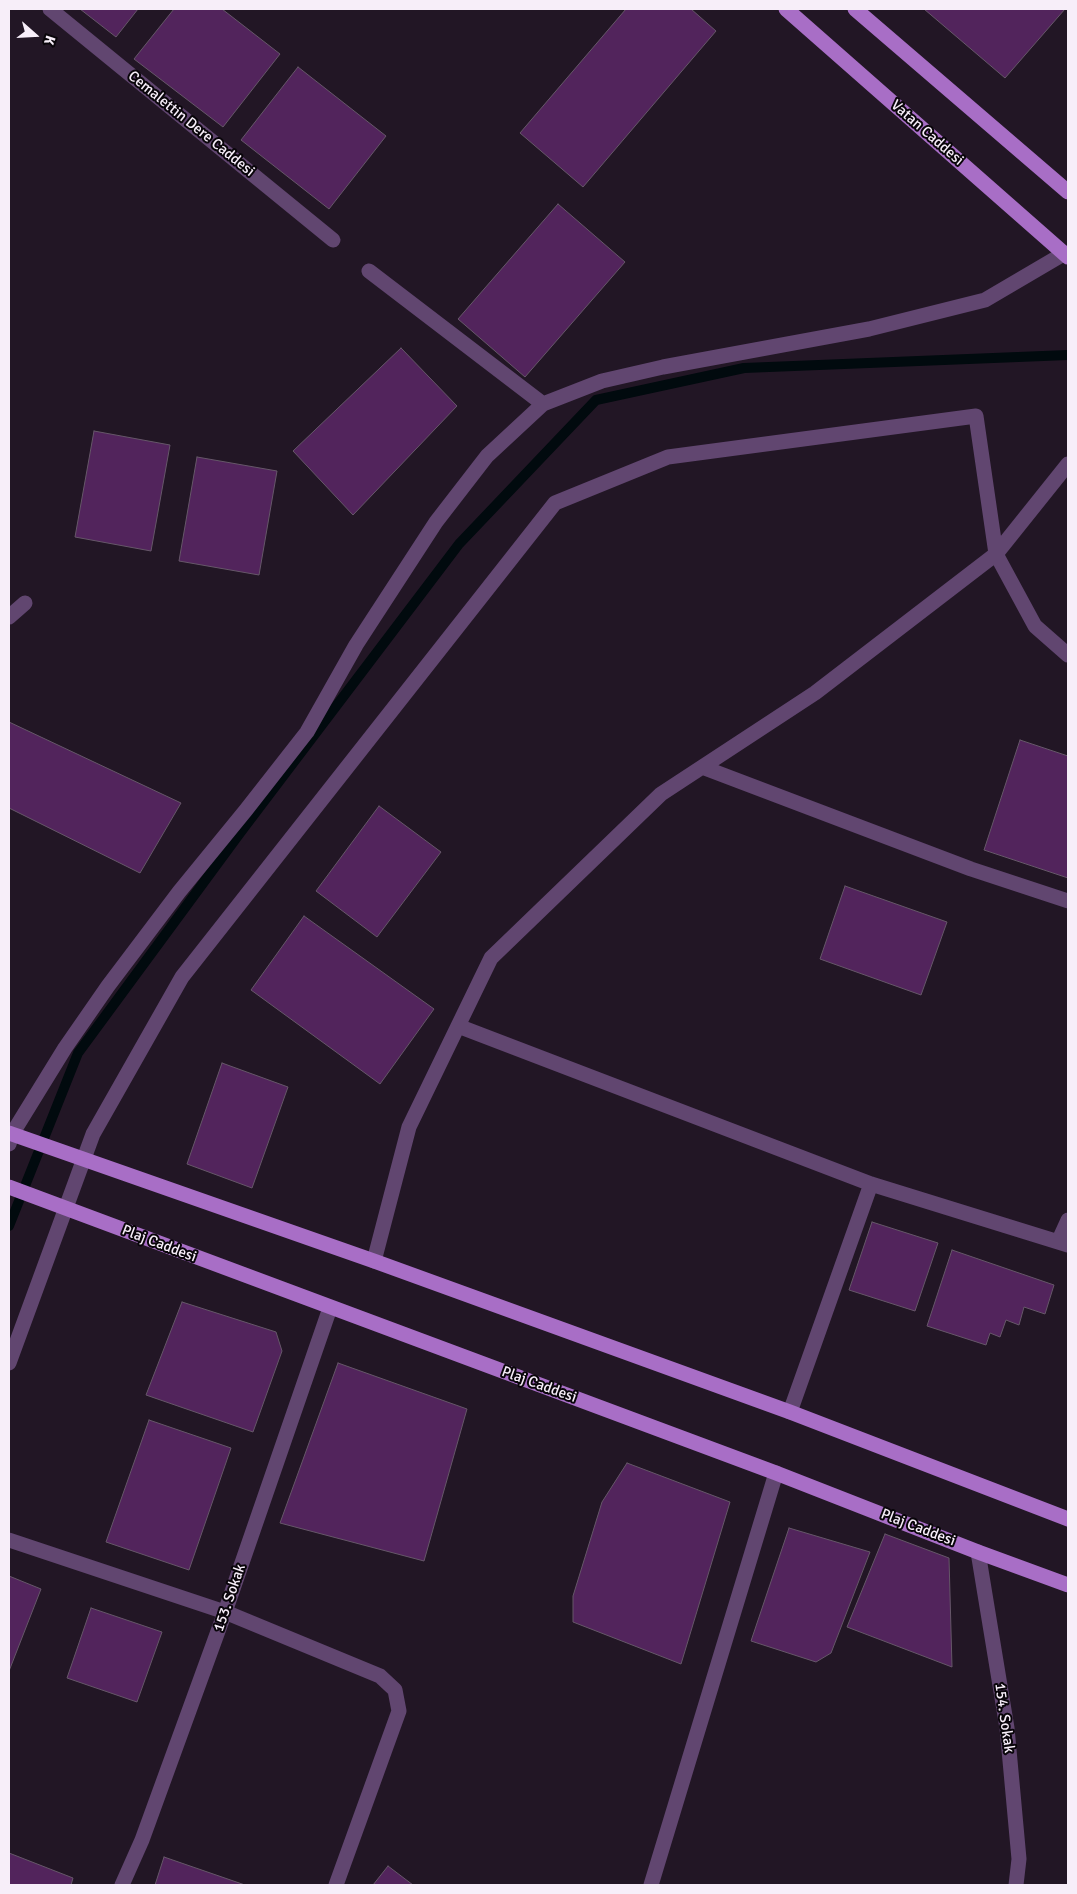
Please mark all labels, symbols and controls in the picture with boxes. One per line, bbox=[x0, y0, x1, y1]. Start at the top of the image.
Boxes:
north arrow bbox=[10, 10, 60, 60]
text: K bbox=[40, 33, 59, 47]
street label: Cemalettin Dere Caddesi bbox=[124, 67, 258, 181]
street label: Vatan Caddesi bbox=[887, 97, 967, 169]
street label: Plaj Caddesi bbox=[119, 1222, 199, 1266]
street label: Plaj Caddesi bbox=[499, 1363, 579, 1407]
street label: Plaj Caddesi bbox=[878, 1506, 958, 1550]
street label: 153. Sokak bbox=[210, 1562, 250, 1634]
street label: 154. Sokak bbox=[990, 1682, 1018, 1754]

